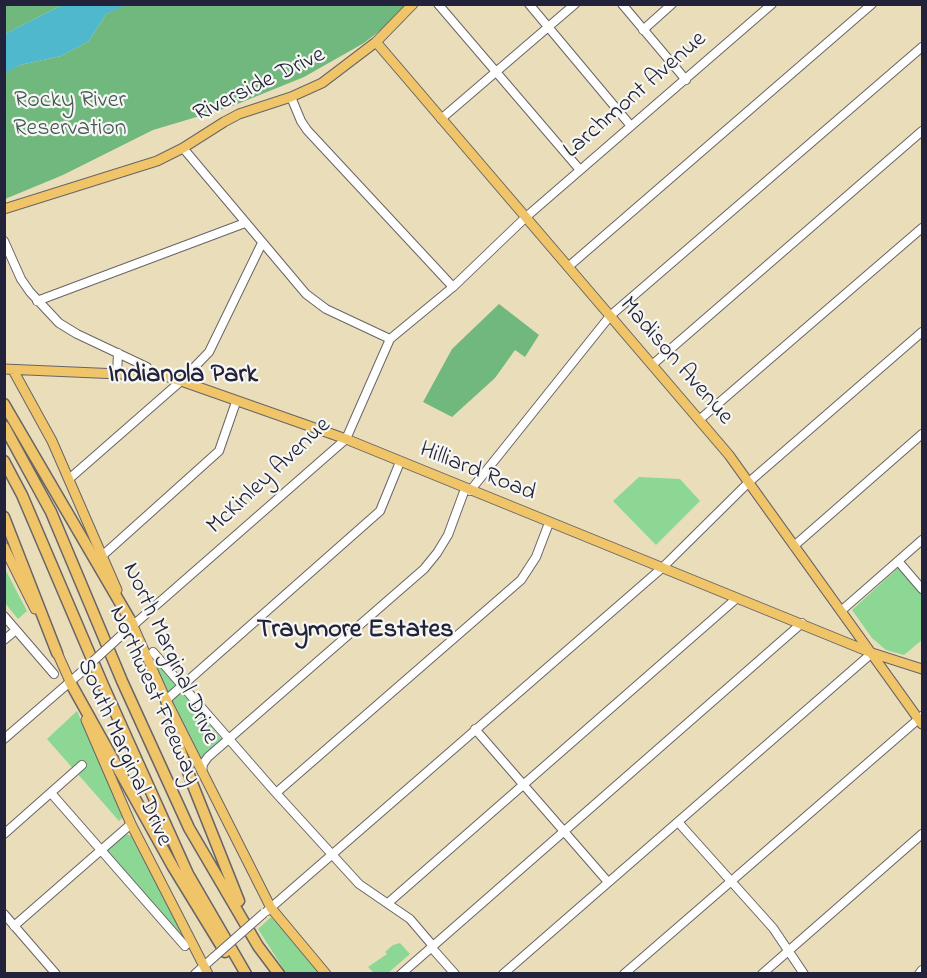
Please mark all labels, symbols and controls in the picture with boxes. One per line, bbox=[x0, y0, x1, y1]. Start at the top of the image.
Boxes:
street label: Larchmont Avenue bbox=[559, 26, 713, 166]
street label: Riverside Drive bbox=[190, 42, 330, 130]
park label: Rocky River Reservation bbox=[13, 88, 127, 144]
street label: Madison Avenue bbox=[612, 292, 738, 432]
district label: Indianola Park bbox=[108, 361, 258, 393]
street label: McKinley Avenue bbox=[202, 412, 338, 542]
street label: Hilliard Road bbox=[415, 437, 539, 509]
street label: North Marginal Drive bbox=[114, 559, 224, 749]
street label: Northwest Freeway bbox=[101, 602, 205, 790]
district label: Traymore Estates bbox=[257, 616, 453, 648]
street label: South Marginal Drive bbox=[69, 655, 177, 851]

